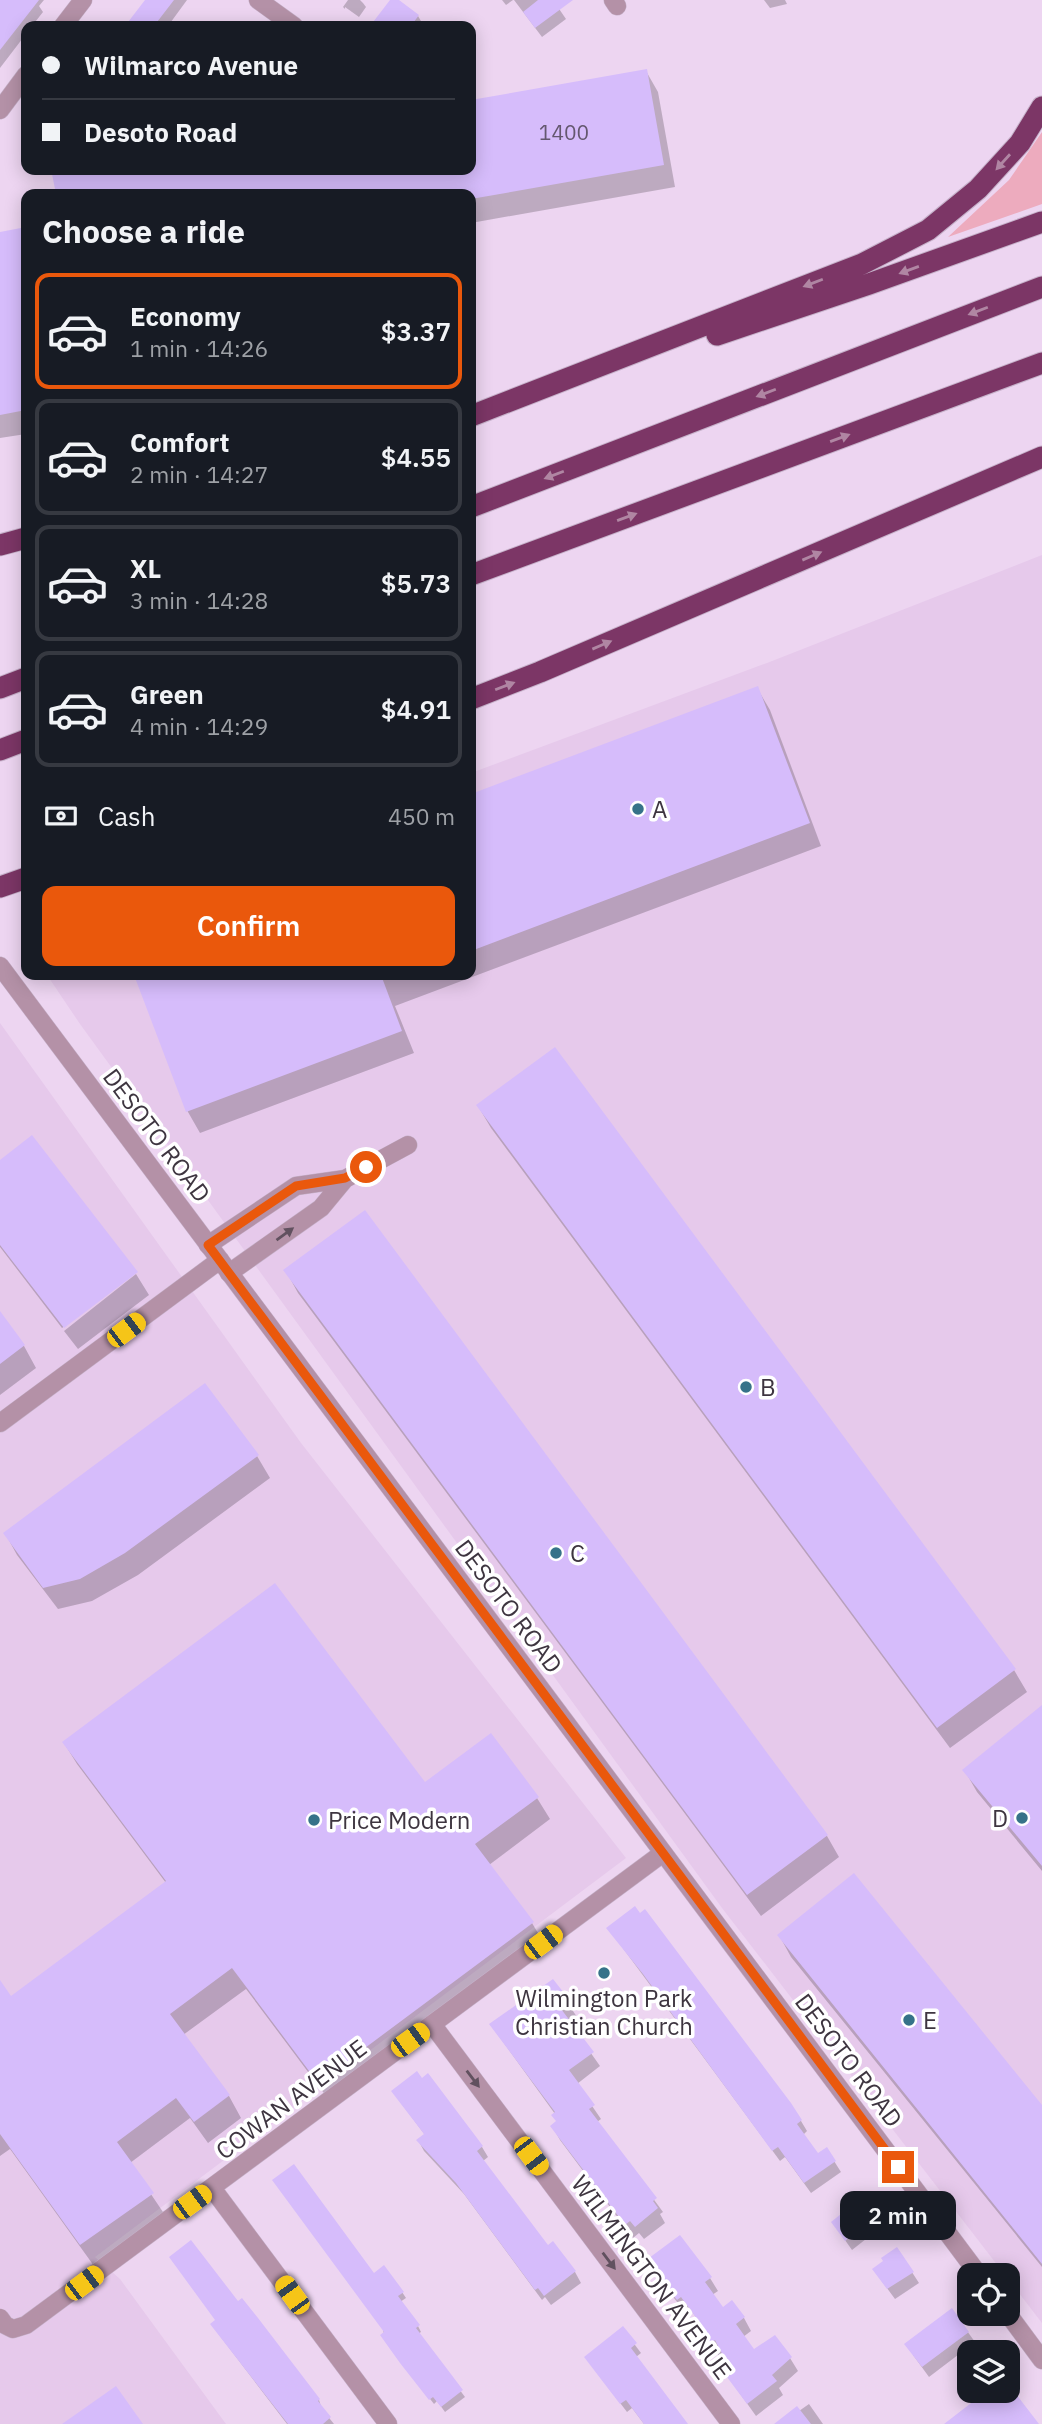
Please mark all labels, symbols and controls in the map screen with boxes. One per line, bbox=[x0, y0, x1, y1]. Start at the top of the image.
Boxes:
text: Wilmarco Avenue bbox=[84, 48, 298, 82]
text: Desoto Road bbox=[84, 115, 237, 149]
house number: 1400 bbox=[539, 118, 589, 146]
one-way arrow bbox=[995, 153, 1011, 170]
text: Choose a ride bbox=[42, 210, 245, 252]
one-way arrow bbox=[898, 264, 919, 275]
one-way arrow bbox=[803, 277, 824, 288]
text: Economy bbox=[130, 299, 241, 333]
icon: car bbox=[46, 300, 109, 363]
one-way arrow bbox=[968, 306, 989, 317]
text: $3.37 bbox=[381, 314, 451, 348]
text: 1 min · 14:26 bbox=[130, 333, 268, 363]
one-way arrow bbox=[755, 388, 776, 399]
text: Comfort bbox=[130, 425, 229, 459]
icon: car bbox=[46, 426, 109, 489]
one-way arrow bbox=[829, 432, 850, 443]
text: $4.55 bbox=[381, 440, 451, 474]
text: 2 min · 14:27 bbox=[130, 459, 268, 489]
one-way arrow bbox=[543, 469, 564, 480]
one-way arrow bbox=[616, 511, 637, 522]
one-way arrow bbox=[801, 550, 822, 561]
text: XL bbox=[130, 551, 161, 585]
icon: car bbox=[46, 552, 109, 615]
text: $5.73 bbox=[381, 566, 451, 600]
text: 3 min · 14:28 bbox=[130, 585, 268, 615]
one-way arrow bbox=[592, 640, 613, 651]
text: Green bbox=[130, 677, 204, 711]
icon: car bbox=[46, 678, 109, 741]
one-way arrow bbox=[495, 680, 516, 691]
text: $4.91 bbox=[381, 692, 451, 726]
text: 4 min · 14:29 bbox=[130, 711, 268, 741]
place label: A bbox=[652, 793, 667, 825]
icon: cash bbox=[42, 797, 80, 835]
text: Cash bbox=[98, 799, 155, 833]
text: 450 m bbox=[388, 801, 455, 831]
marker: A bbox=[630, 801, 646, 817]
button: Confirm bbox=[42, 886, 455, 966]
street label: DESOTO ROAD bbox=[96, 1062, 218, 1208]
route start bbox=[350, 1151, 382, 1183]
one-way arrow bbox=[276, 1227, 294, 1241]
car bbox=[103, 1309, 150, 1351]
place label: B bbox=[760, 1371, 776, 1403]
marker: B bbox=[738, 1379, 754, 1395]
street label: DESOTO ROAD bbox=[448, 1533, 570, 1679]
place label: C bbox=[570, 1537, 585, 1569]
marker: C bbox=[548, 1545, 564, 1561]
place label: D bbox=[992, 1802, 1008, 1834]
place label: Price Modern bbox=[328, 1804, 470, 1836]
marker: D bbox=[1014, 1810, 1030, 1826]
marker: Price Modern bbox=[306, 1812, 322, 1828]
car bbox=[520, 1921, 567, 1963]
marker: Wilmington Park Christian Church bbox=[596, 1965, 612, 1981]
place label: Wilmington Park Christian Church bbox=[515, 1982, 693, 2042]
street label: DESOTO ROAD bbox=[788, 1987, 910, 2133]
place label: E bbox=[923, 2004, 937, 2036]
marker: E bbox=[901, 2012, 917, 2028]
car bbox=[387, 2019, 434, 2061]
street label: COWAN AVENUE bbox=[209, 2032, 373, 2166]
one-way arrow bbox=[466, 2070, 480, 2088]
car bbox=[510, 2133, 553, 2179]
route end bbox=[882, 2151, 914, 2183]
street label: WILMINGTON AVENUE bbox=[565, 2168, 739, 2386]
car bbox=[169, 2181, 216, 2223]
callout: 2 min bbox=[840, 2192, 956, 2240]
text: 2 min bbox=[868, 2200, 928, 2230]
one-way arrow bbox=[602, 2252, 616, 2270]
car bbox=[61, 2262, 108, 2304]
map controls bbox=[957, 2263, 1020, 2403]
button: locate bbox=[957, 2263, 1020, 2326]
car bbox=[272, 2272, 313, 2318]
button: layers bbox=[957, 2340, 1020, 2403]

